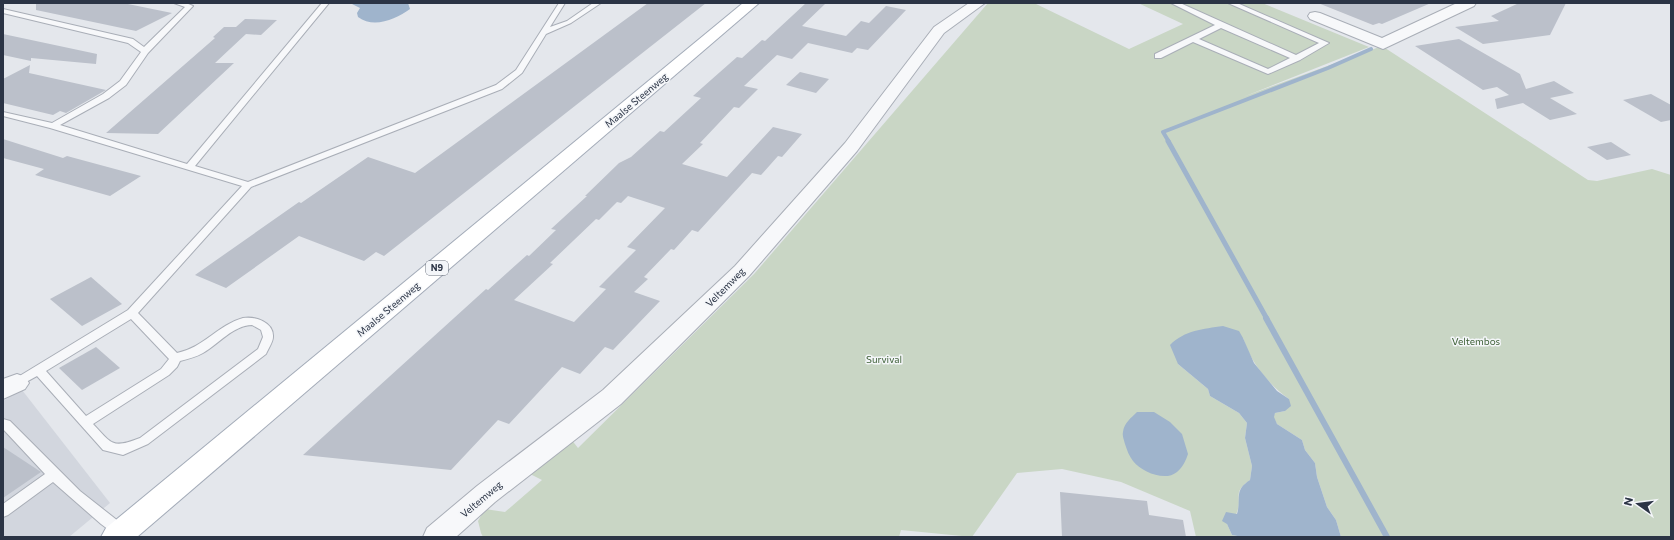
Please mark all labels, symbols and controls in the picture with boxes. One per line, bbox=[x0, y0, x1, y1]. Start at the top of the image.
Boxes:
street label: Maalse Steenweg bbox=[602, 70, 670, 130]
road number: N9 bbox=[426, 261, 448, 275]
street label: Veltemweg bbox=[703, 265, 747, 309]
street label: Maalse Steenweg bbox=[354, 279, 422, 339]
park label: Veltembos bbox=[1452, 335, 1501, 347]
park label: Survival bbox=[866, 353, 902, 365]
street label: Veltemweg bbox=[458, 478, 505, 520]
north arrow bbox=[1618, 484, 1658, 524]
text: N bbox=[1621, 496, 1635, 507]

